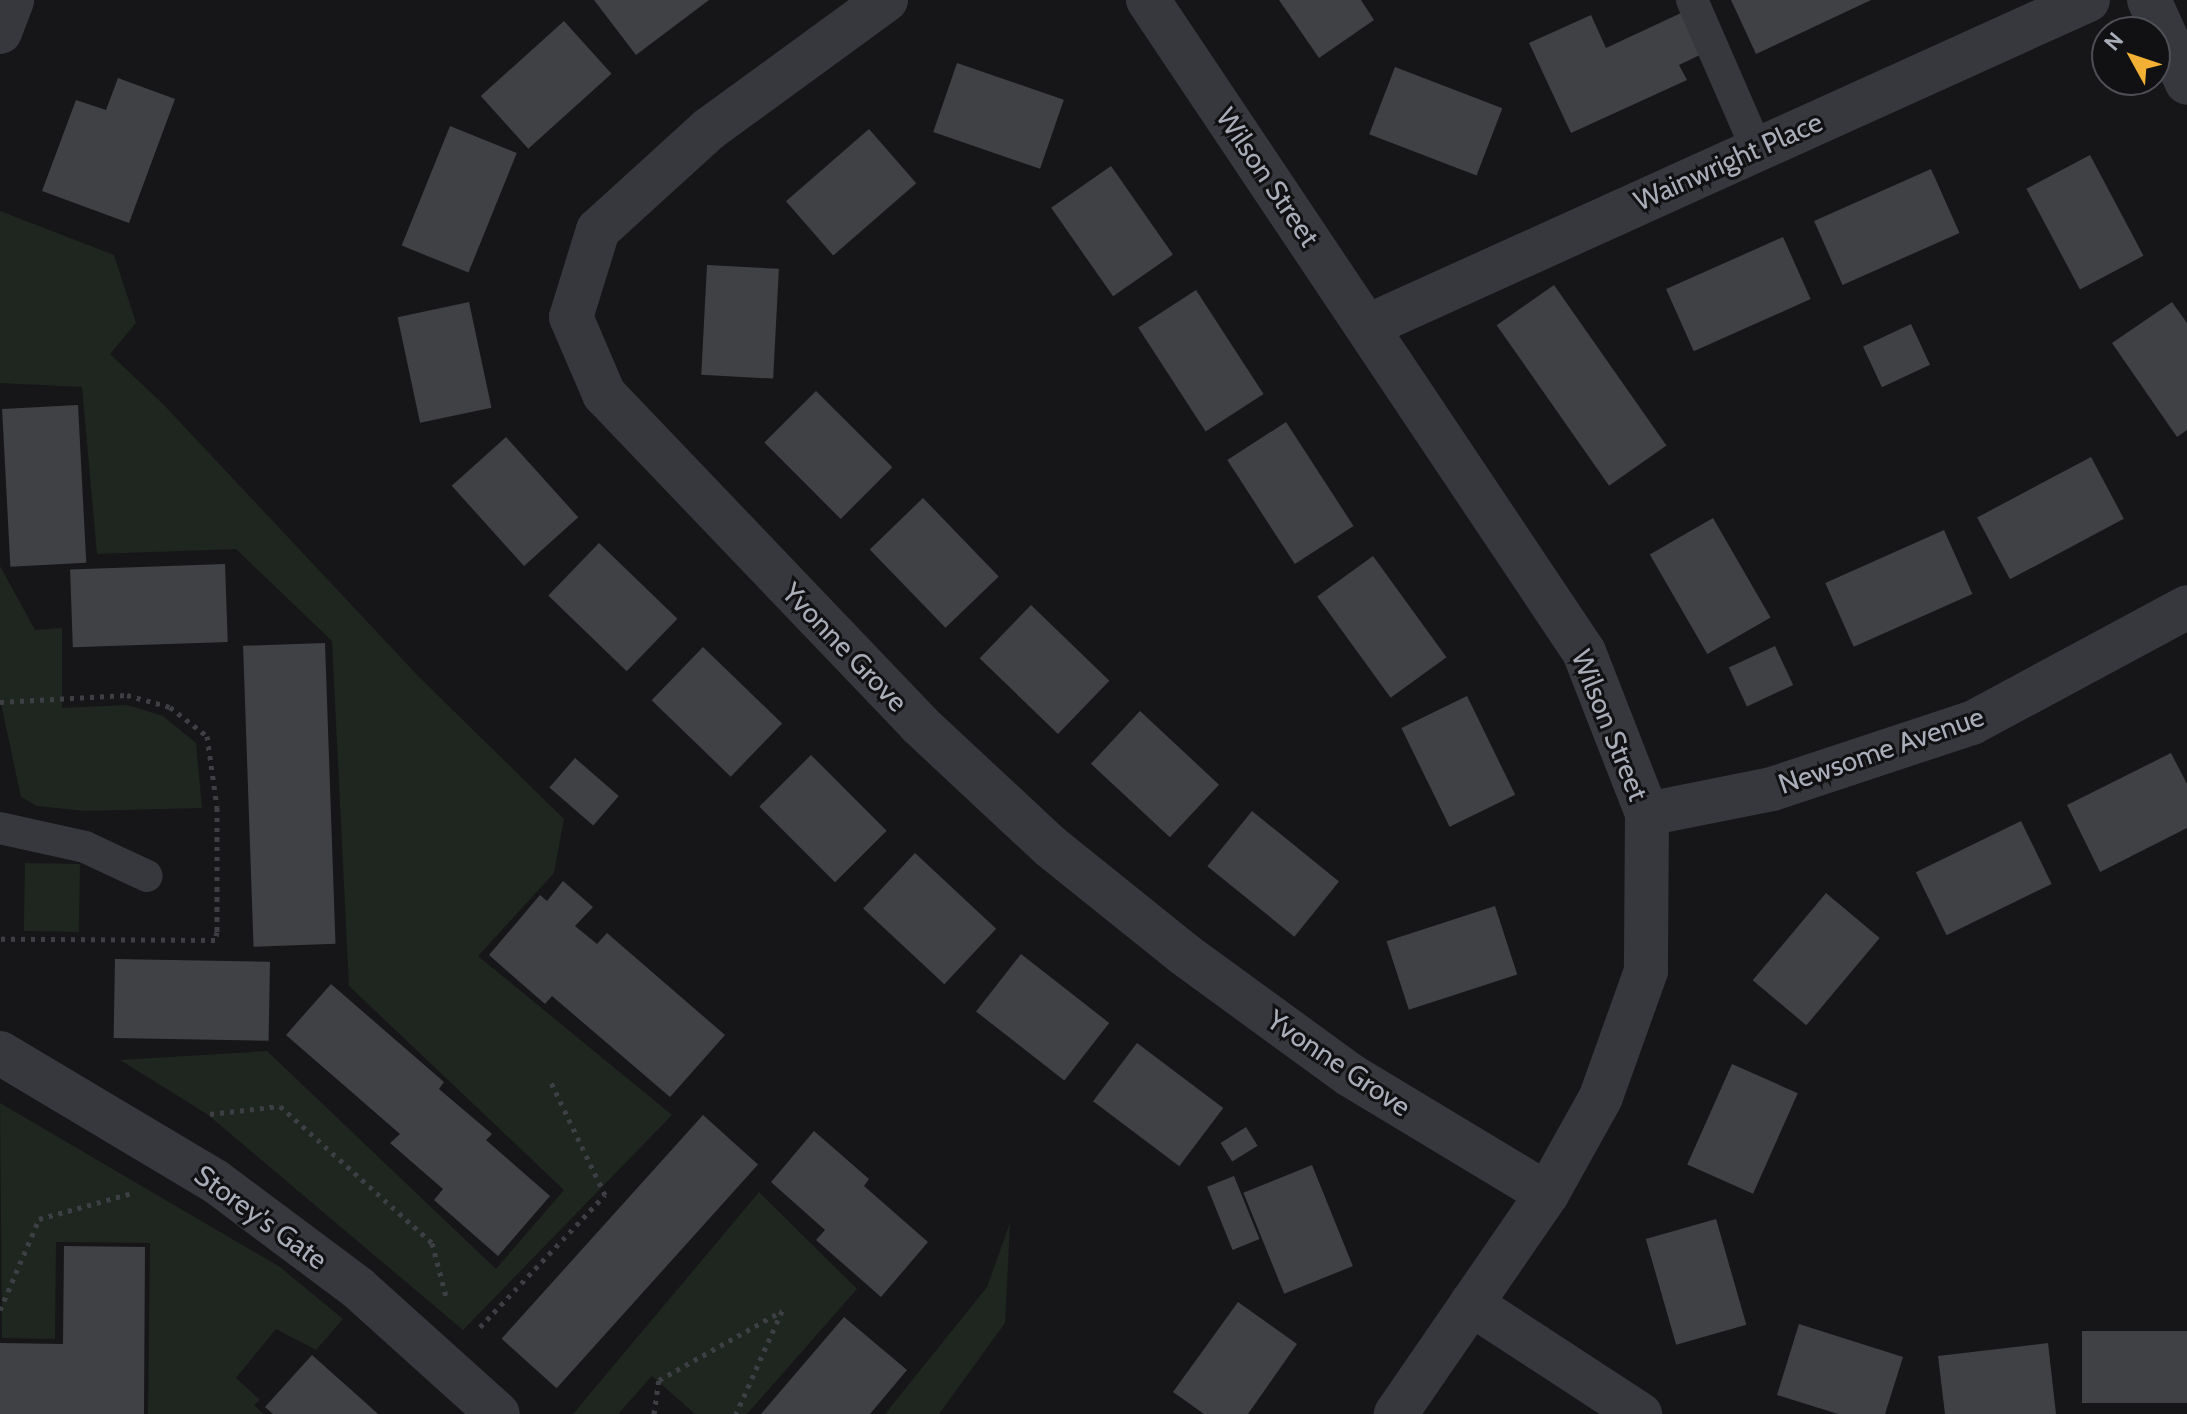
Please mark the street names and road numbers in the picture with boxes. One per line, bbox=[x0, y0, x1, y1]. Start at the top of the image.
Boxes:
street label: Wilson Street bbox=[1209, 101, 1327, 253]
street label: Wainwright Place bbox=[1629, 104, 1827, 218]
street label: Yvonne Grove bbox=[775, 576, 915, 718]
street label: Wilson Street bbox=[1564, 645, 1656, 805]
street label: Newsome Avenue bbox=[1774, 699, 1988, 801]
street label: Yvonne Grove bbox=[1261, 1003, 1417, 1123]
street label: Storey's Gate bbox=[188, 1158, 334, 1276]

